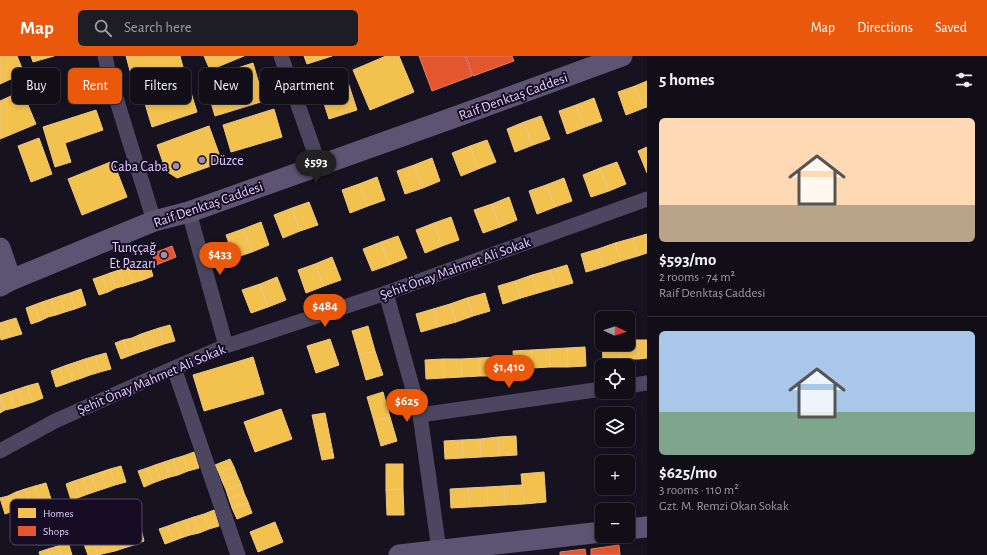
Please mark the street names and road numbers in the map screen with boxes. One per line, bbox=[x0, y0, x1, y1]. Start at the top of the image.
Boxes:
street label: Raif Denktaş Caddesi bbox=[457, 71, 570, 123]
street label: Raif Denktaş Caddesi bbox=[152, 180, 265, 230]
street label: Şehit Önay Mahmet Ali Sokak bbox=[377, 232, 533, 303]
street label: Şehit Önay Mahmet Ali Sokak bbox=[74, 339, 228, 417]

